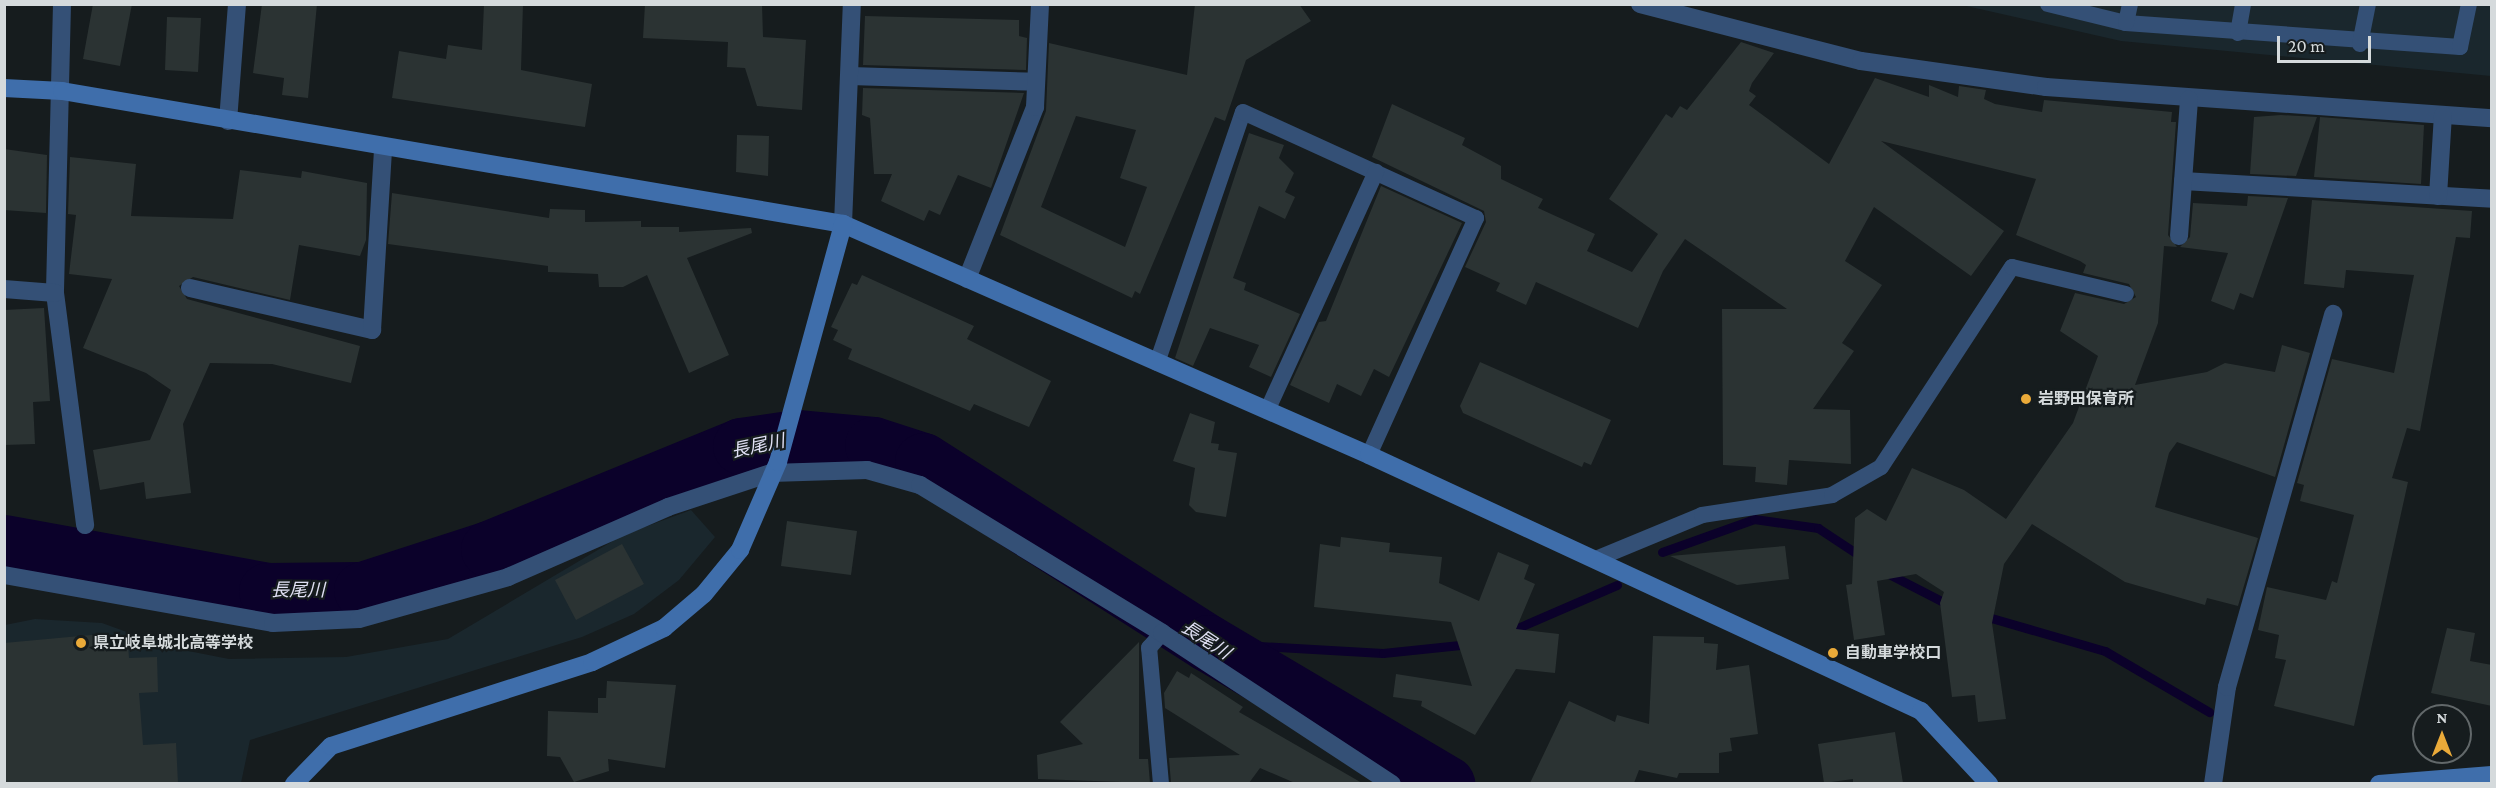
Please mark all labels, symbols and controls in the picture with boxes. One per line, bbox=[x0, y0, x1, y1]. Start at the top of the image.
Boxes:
scale bar bbox=[2280, 24, 2374, 62]
text: 20 m bbox=[2288, 36, 2325, 56]
place label: 岩野田保育所 bbox=[2038, 389, 2134, 409]
marker: 岩野田保育所 bbox=[2019, 392, 2033, 406]
water label: 長尾川 bbox=[729, 430, 787, 462]
water label: 長尾川 bbox=[271, 579, 325, 601]
water label: 長尾川 bbox=[1177, 616, 1235, 664]
place label: 県立岐阜城北高等学校 bbox=[93, 633, 253, 653]
marker: 県立岐阜城北高等学校 bbox=[74, 636, 88, 650]
place label: 自動車学校口 bbox=[1845, 643, 1941, 663]
marker: 自動車学校口 bbox=[1826, 646, 1840, 660]
north arrow bbox=[2412, 704, 2472, 764]
text: N bbox=[2437, 709, 2447, 726]

